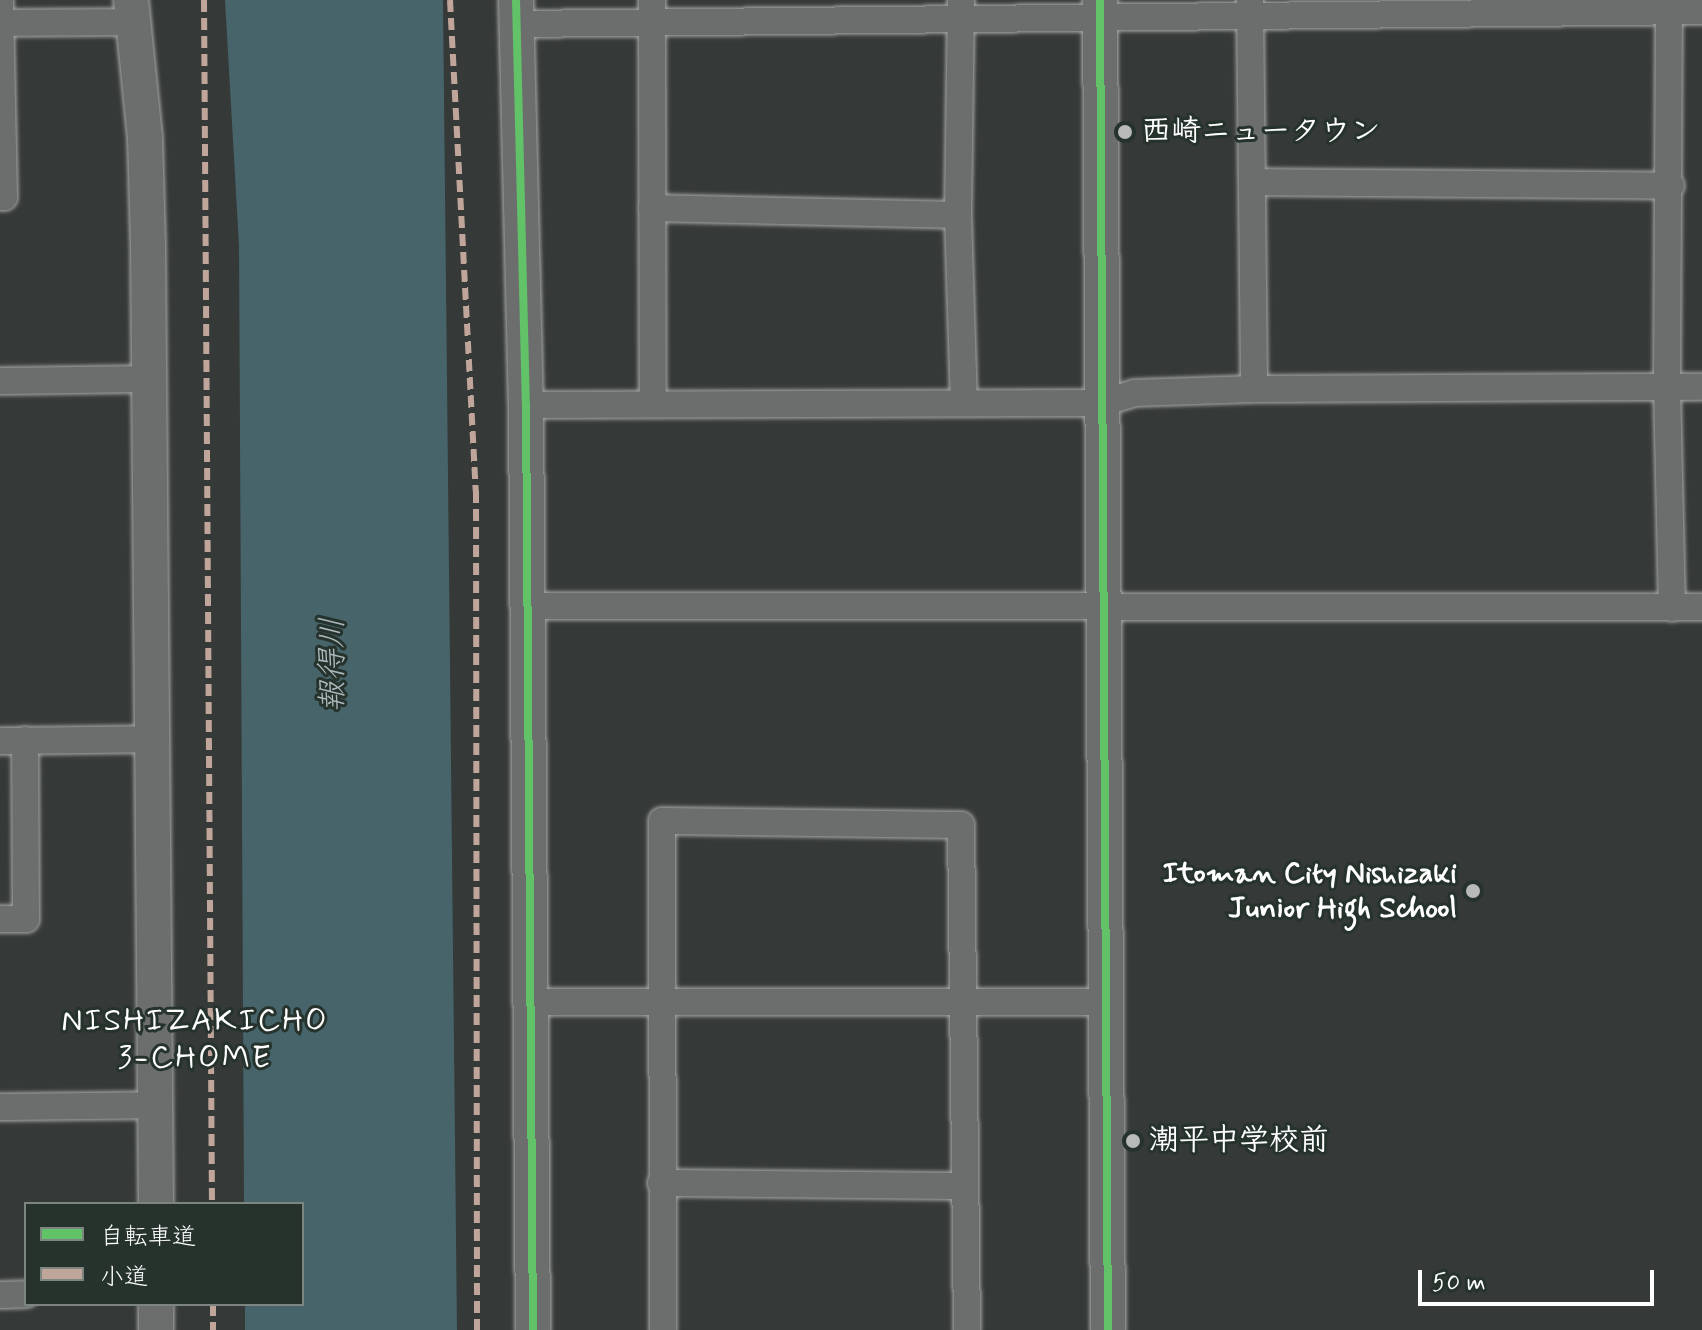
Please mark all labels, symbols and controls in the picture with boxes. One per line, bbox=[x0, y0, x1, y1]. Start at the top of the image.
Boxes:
place label: 西崎ニュータウン bbox=[1141, 114, 1380, 150]
marker: 西崎ニュータウン bbox=[1116, 123, 1134, 141]
water label: 報得川 bbox=[314, 617, 352, 713]
place label: Itoman City Nishizaki Junior High School bbox=[1162, 856, 1457, 926]
marker: Itoman City Nishizaki Junior High School bbox=[1464, 882, 1482, 900]
district label: NISHIZAKICHO 3-CHOME bbox=[63, 1003, 327, 1078]
place label: 潮平中学校前 bbox=[1149, 1123, 1329, 1159]
marker: 潮平中学校前 bbox=[1124, 1132, 1142, 1150]
legend bbox=[24, 1202, 304, 1306]
text: 自転車道 bbox=[100, 1222, 196, 1253]
scale bar bbox=[1422, 1254, 1658, 1304]
text: 小道 bbox=[100, 1262, 148, 1293]
text: 50 m bbox=[1432, 1268, 1486, 1299]

